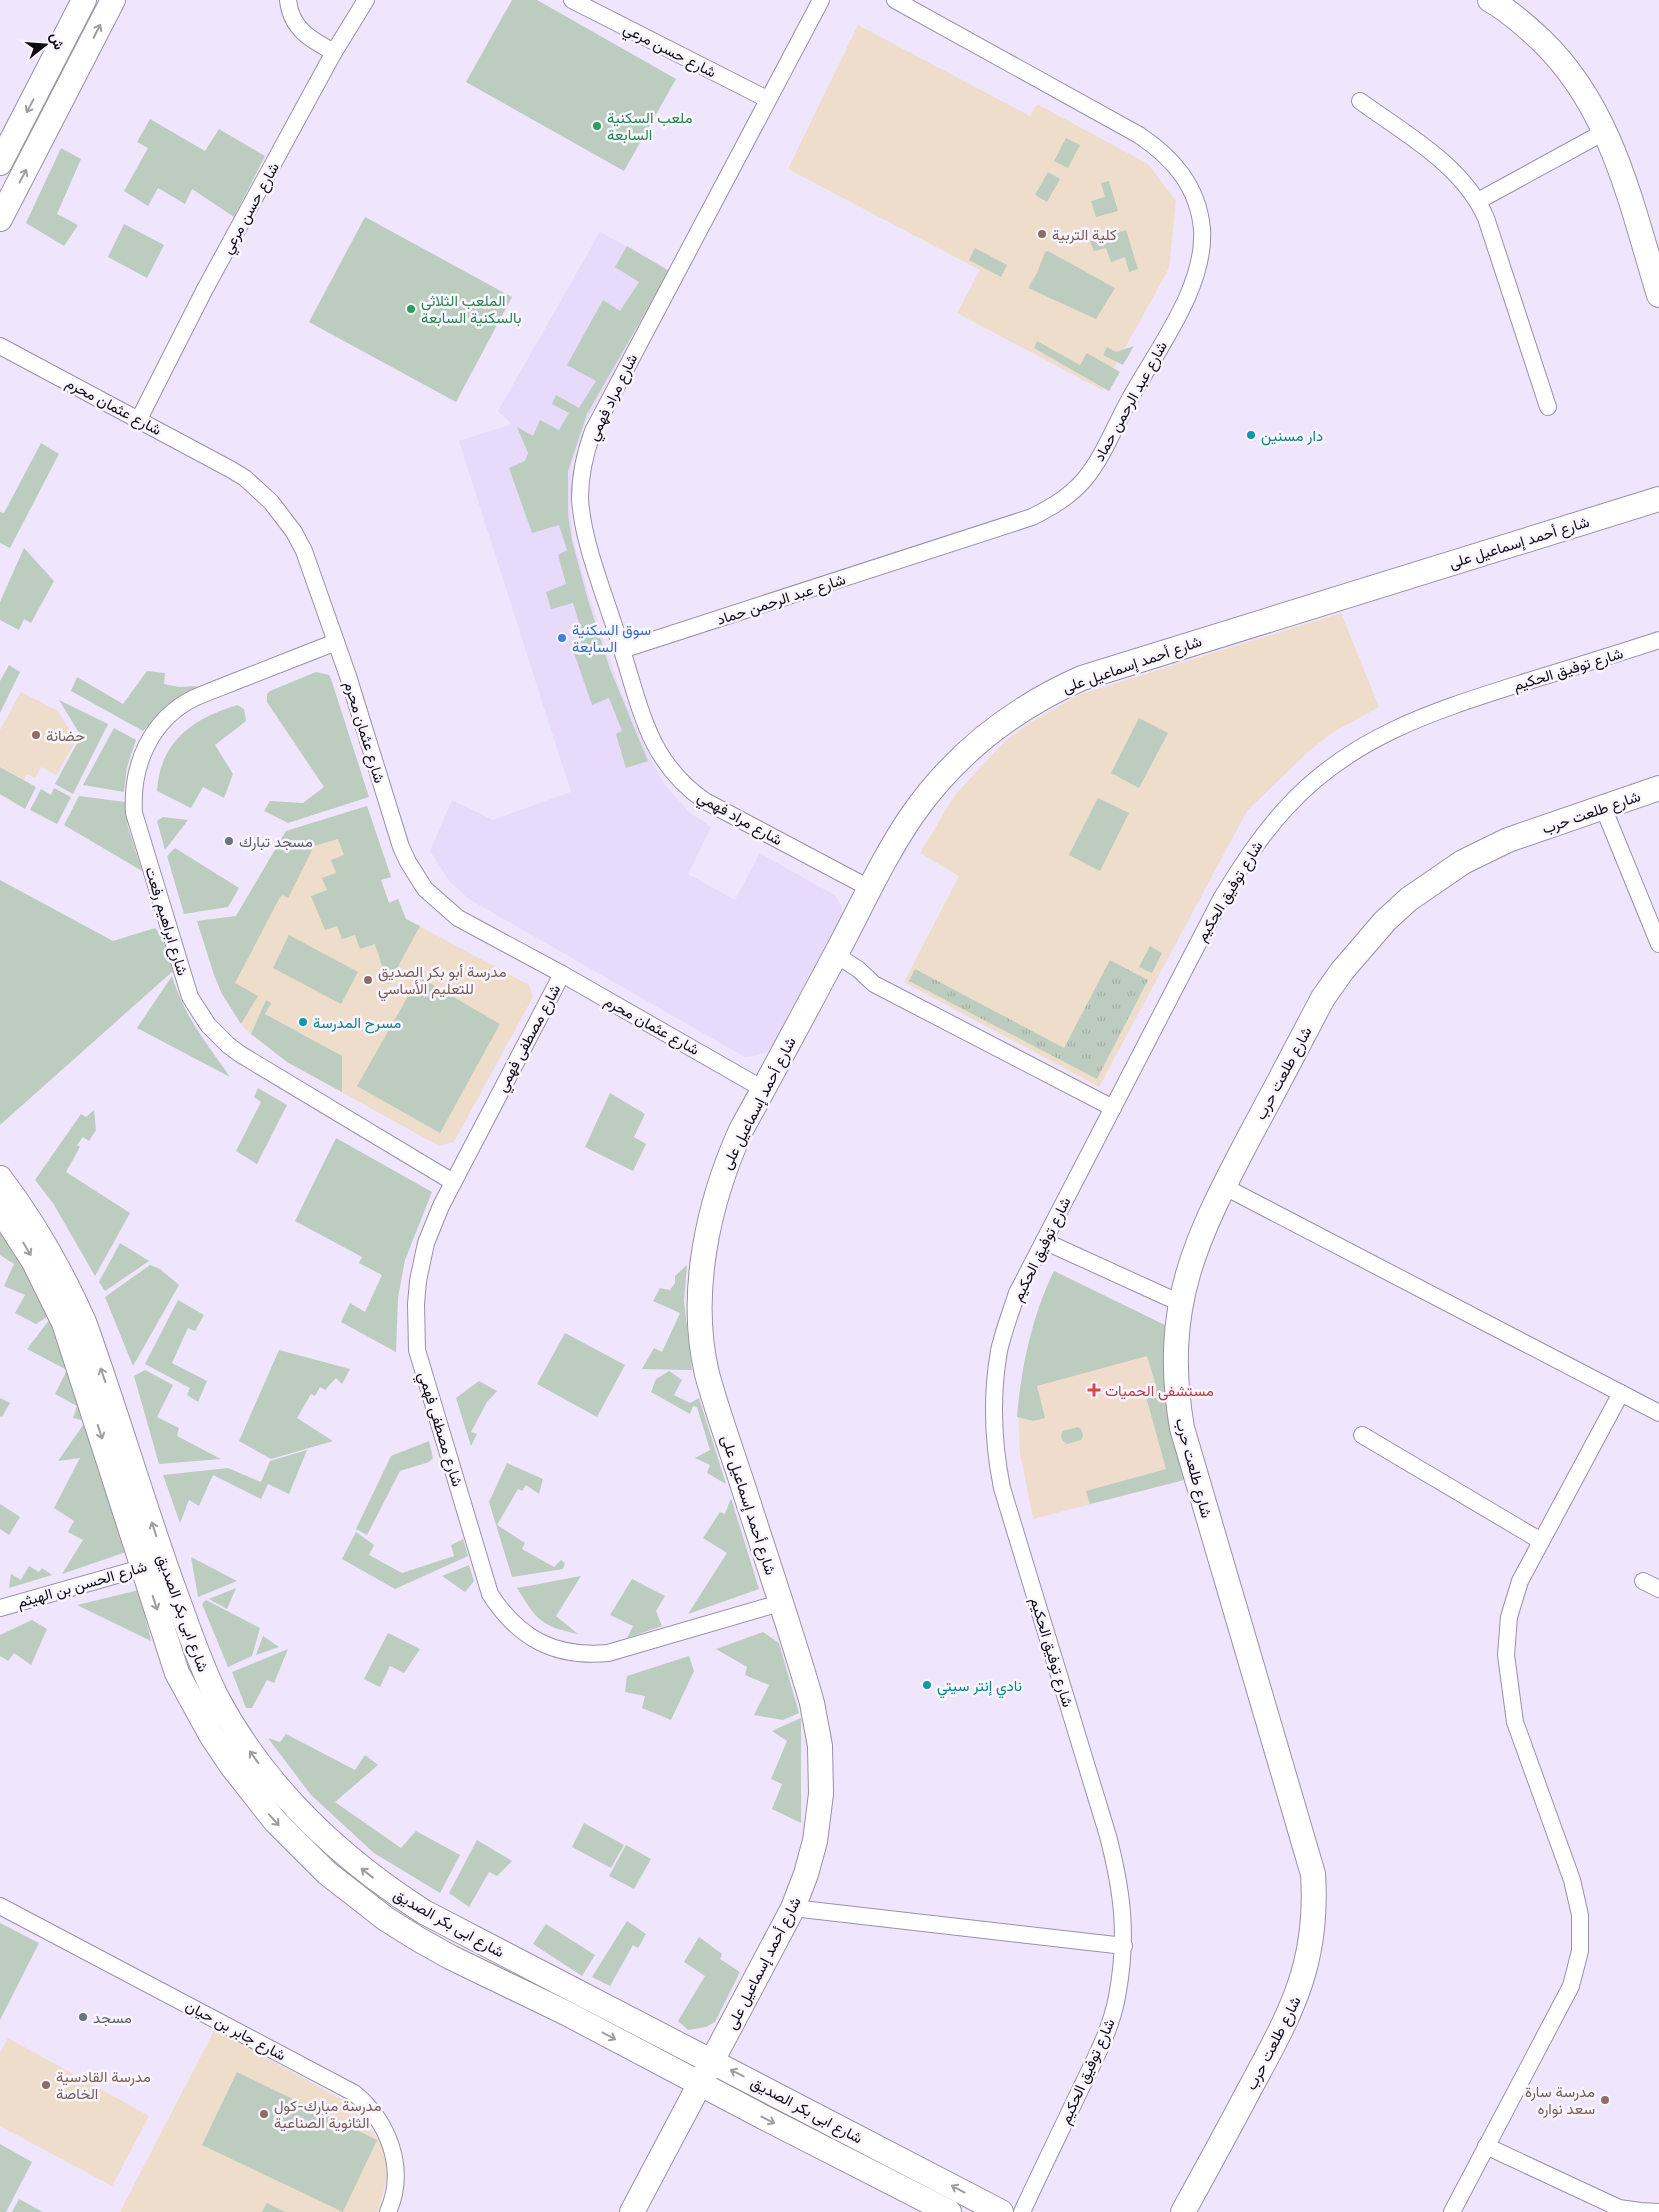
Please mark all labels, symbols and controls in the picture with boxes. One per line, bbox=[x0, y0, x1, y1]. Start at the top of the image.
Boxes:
street label: شارع حسن مرعي bbox=[619, 18, 720, 85]
north arrow bbox=[20, 20, 70, 70]
one-way arrow bbox=[92, 24, 102, 39]
text: ش bbox=[46, 31, 69, 52]
one-way arrow bbox=[25, 98, 35, 113]
place label: ملعب السكنية السابعة bbox=[607, 108, 693, 144]
marker: ملعب السكنية السابعة bbox=[591, 120, 603, 132]
street label: شارع حسن مرعي bbox=[217, 159, 287, 259]
one-way arrow bbox=[18, 169, 28, 183]
place label: كلية التربية bbox=[1052, 225, 1117, 244]
marker: كلية التربية bbox=[1036, 228, 1048, 240]
place label: الملعب الثلاثي بالسكنية السابعة bbox=[421, 291, 521, 327]
marker: الملعب الثلاثي بالسكنية السابعة bbox=[405, 303, 417, 315]
street label: شارع عبد الرحمن حماد bbox=[1089, 337, 1173, 465]
street label: شارع مراد فهمي bbox=[583, 350, 645, 445]
street label: شارع عثمان محرم bbox=[62, 373, 165, 441]
place label: دار مسنين bbox=[1261, 426, 1323, 446]
marker: دار مسنين bbox=[1245, 429, 1257, 441]
street label: شارع أحمد إسماعيل على bbox=[1446, 512, 1592, 574]
street label: شارع عبد الرحمن حماد bbox=[714, 569, 849, 631]
place label: سوق السكنية السابعة bbox=[572, 620, 651, 656]
street label: شارع أحمد إسماعيل على bbox=[1060, 631, 1205, 699]
marker: سوق السكنية السابعة bbox=[556, 632, 568, 644]
street label: شارع توفيق الحكيم bbox=[1511, 643, 1626, 697]
street label: شارع عثمان محرم bbox=[339, 679, 390, 786]
place label: حضانة bbox=[46, 726, 85, 745]
marker: حضانة bbox=[30, 729, 42, 741]
street label: شارع طلعت حرب bbox=[1539, 786, 1643, 840]
street label: شارع مراد فهمي bbox=[692, 787, 786, 853]
place label: مسجد تبارك bbox=[239, 832, 313, 851]
marker: مسجد تبارك bbox=[223, 835, 235, 847]
street label: شارع توفيق الحكيم bbox=[1192, 837, 1268, 946]
street label: شارع ابراهيم رفعت bbox=[139, 864, 193, 979]
place label: مدرسة أبو بكر الصديق للتعليم الأساسي bbox=[378, 962, 506, 1002]
marker: مدرسة أبو بكر الصديق للتعليم الأساسي bbox=[362, 974, 374, 986]
street label: شارع مصطفى فهمي bbox=[492, 981, 568, 1097]
street label: شارع عثمان محرم bbox=[600, 991, 703, 1061]
place label: مسرح المدرسة bbox=[313, 1013, 401, 1034]
marker: مسرح المدرسة bbox=[297, 1016, 309, 1028]
street label: شارع طلعت حرب bbox=[1250, 1023, 1317, 1124]
street label: شارع أحمد إسماعيل على bbox=[716, 1034, 801, 1173]
street label: شارع توفيق الحكيم bbox=[1008, 1194, 1076, 1305]
one-way arrow bbox=[22, 1242, 32, 1256]
one-way arrow bbox=[98, 1368, 107, 1383]
street label: شارع مصطفى فهمي bbox=[411, 1369, 468, 1490]
place label: مستشفى الحميات bbox=[1105, 1381, 1214, 1401]
marker: مستشفى الحميات bbox=[1087, 1383, 1101, 1397]
street label: شارع طلعت حرب bbox=[1170, 1416, 1217, 1521]
one-way arrow bbox=[96, 1423, 106, 1439]
street label: شارع أحمد إسماعيل على bbox=[716, 1433, 781, 1578]
one-way arrow bbox=[148, 1522, 158, 1538]
street label: شارع ابى بكر الصديق bbox=[151, 1552, 213, 1675]
street label: شارع الحسن بن الهيثم bbox=[15, 1556, 150, 1614]
one-way arrow bbox=[151, 1595, 160, 1611]
street label: شارع توفيق الحكيم bbox=[1024, 1595, 1078, 1710]
place label: نادي إنتر سيتي bbox=[937, 1676, 1022, 1699]
marker: نادي إنتر سيتي bbox=[921, 1679, 933, 1691]
one-way arrow bbox=[249, 1750, 259, 1764]
one-way arrow bbox=[269, 1813, 280, 1826]
one-way arrow bbox=[361, 1868, 374, 1879]
street label: شارع ابى بكر الصديق bbox=[389, 1885, 508, 1963]
street label: شارع أحمد إسماعيل على bbox=[721, 1894, 806, 2033]
street label: شارع طلعت حرب bbox=[1241, 1993, 1307, 2094]
street label: شارع جابر بن حيان bbox=[182, 1996, 289, 2066]
place label: مسجد bbox=[93, 2008, 132, 2027]
marker: مسجد bbox=[77, 2011, 89, 2023]
street label: شارع توفيق الحكيم bbox=[1055, 2015, 1121, 2128]
one-way arrow bbox=[602, 2031, 616, 2041]
place label: مدرسة القادسية الخاصة bbox=[56, 2067, 151, 2103]
one-way arrow bbox=[730, 2068, 745, 2077]
street label: شارع ابى بكر الصديق bbox=[747, 2073, 866, 2149]
marker: مدرسة القادسية الخاصة bbox=[40, 2079, 52, 2091]
place label: مدرسة سارة سعد نواره bbox=[1525, 2082, 1595, 2118]
marker: مدرسة سارة سعد نواره bbox=[1599, 2094, 1611, 2106]
place label: مدرسة مبارك-كول الثانوية الصناعية bbox=[274, 2096, 382, 2132]
marker: مدرسة مبارك-كول الثانوية الصناعية bbox=[258, 2108, 270, 2120]
one-way arrow bbox=[761, 2115, 776, 2125]
one-way arrow bbox=[951, 2184, 966, 2193]

